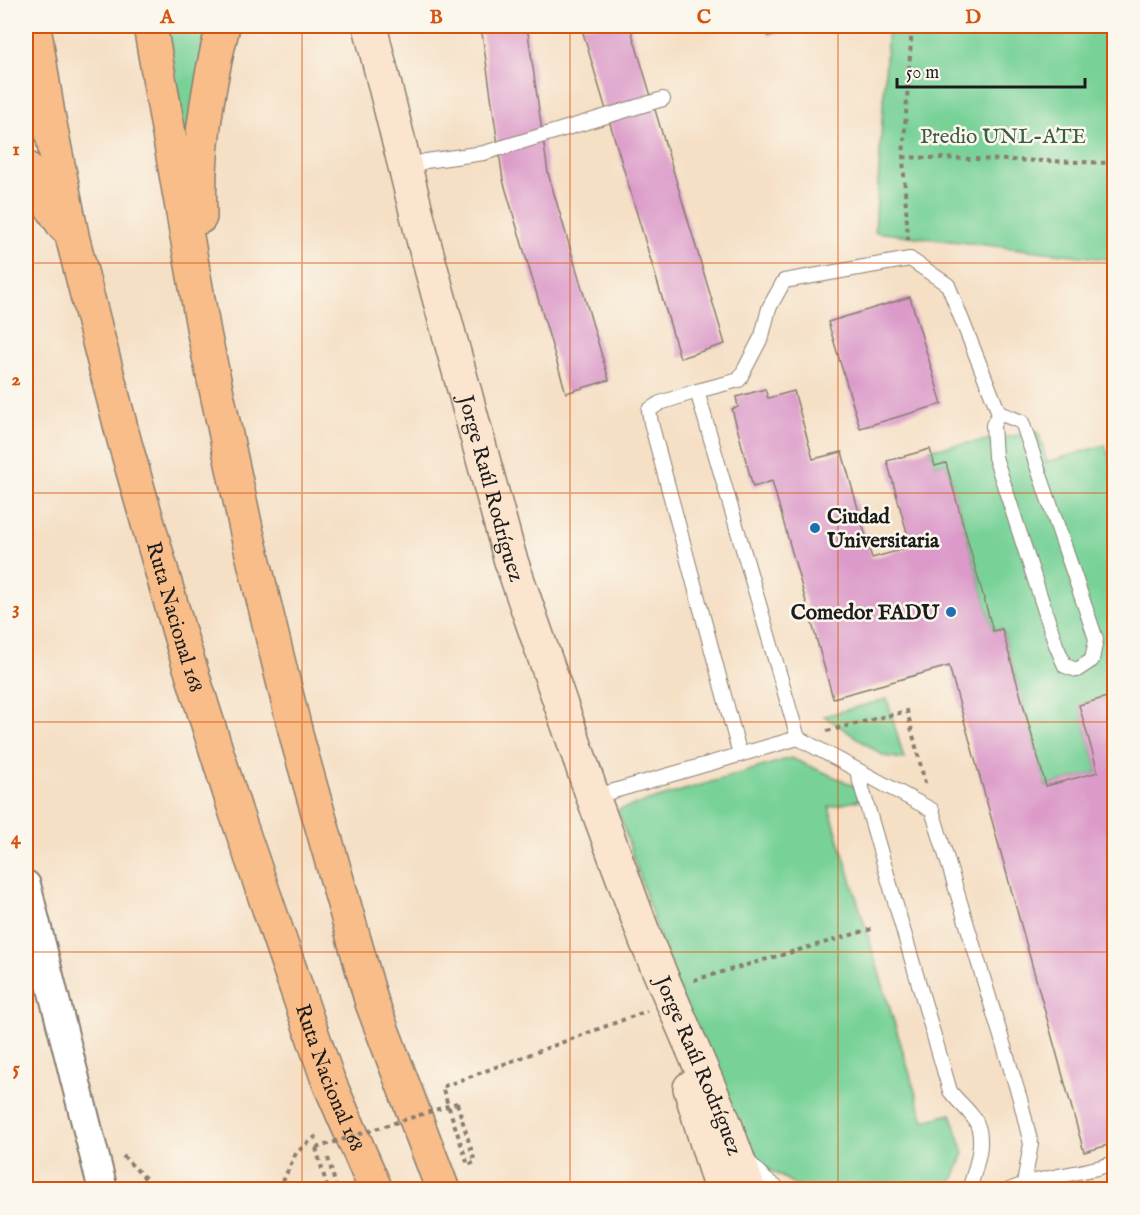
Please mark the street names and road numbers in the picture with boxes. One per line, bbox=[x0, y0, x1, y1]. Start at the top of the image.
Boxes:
street label: Jorge Raúl Rodríguez bbox=[451, 391, 529, 586]
street label: Ruta Nacional 168 bbox=[139, 539, 209, 696]
street label: Jorge Raúl Rodríguez bbox=[647, 970, 747, 1160]
street label: Ruta Nacional 168 bbox=[288, 1001, 369, 1156]

